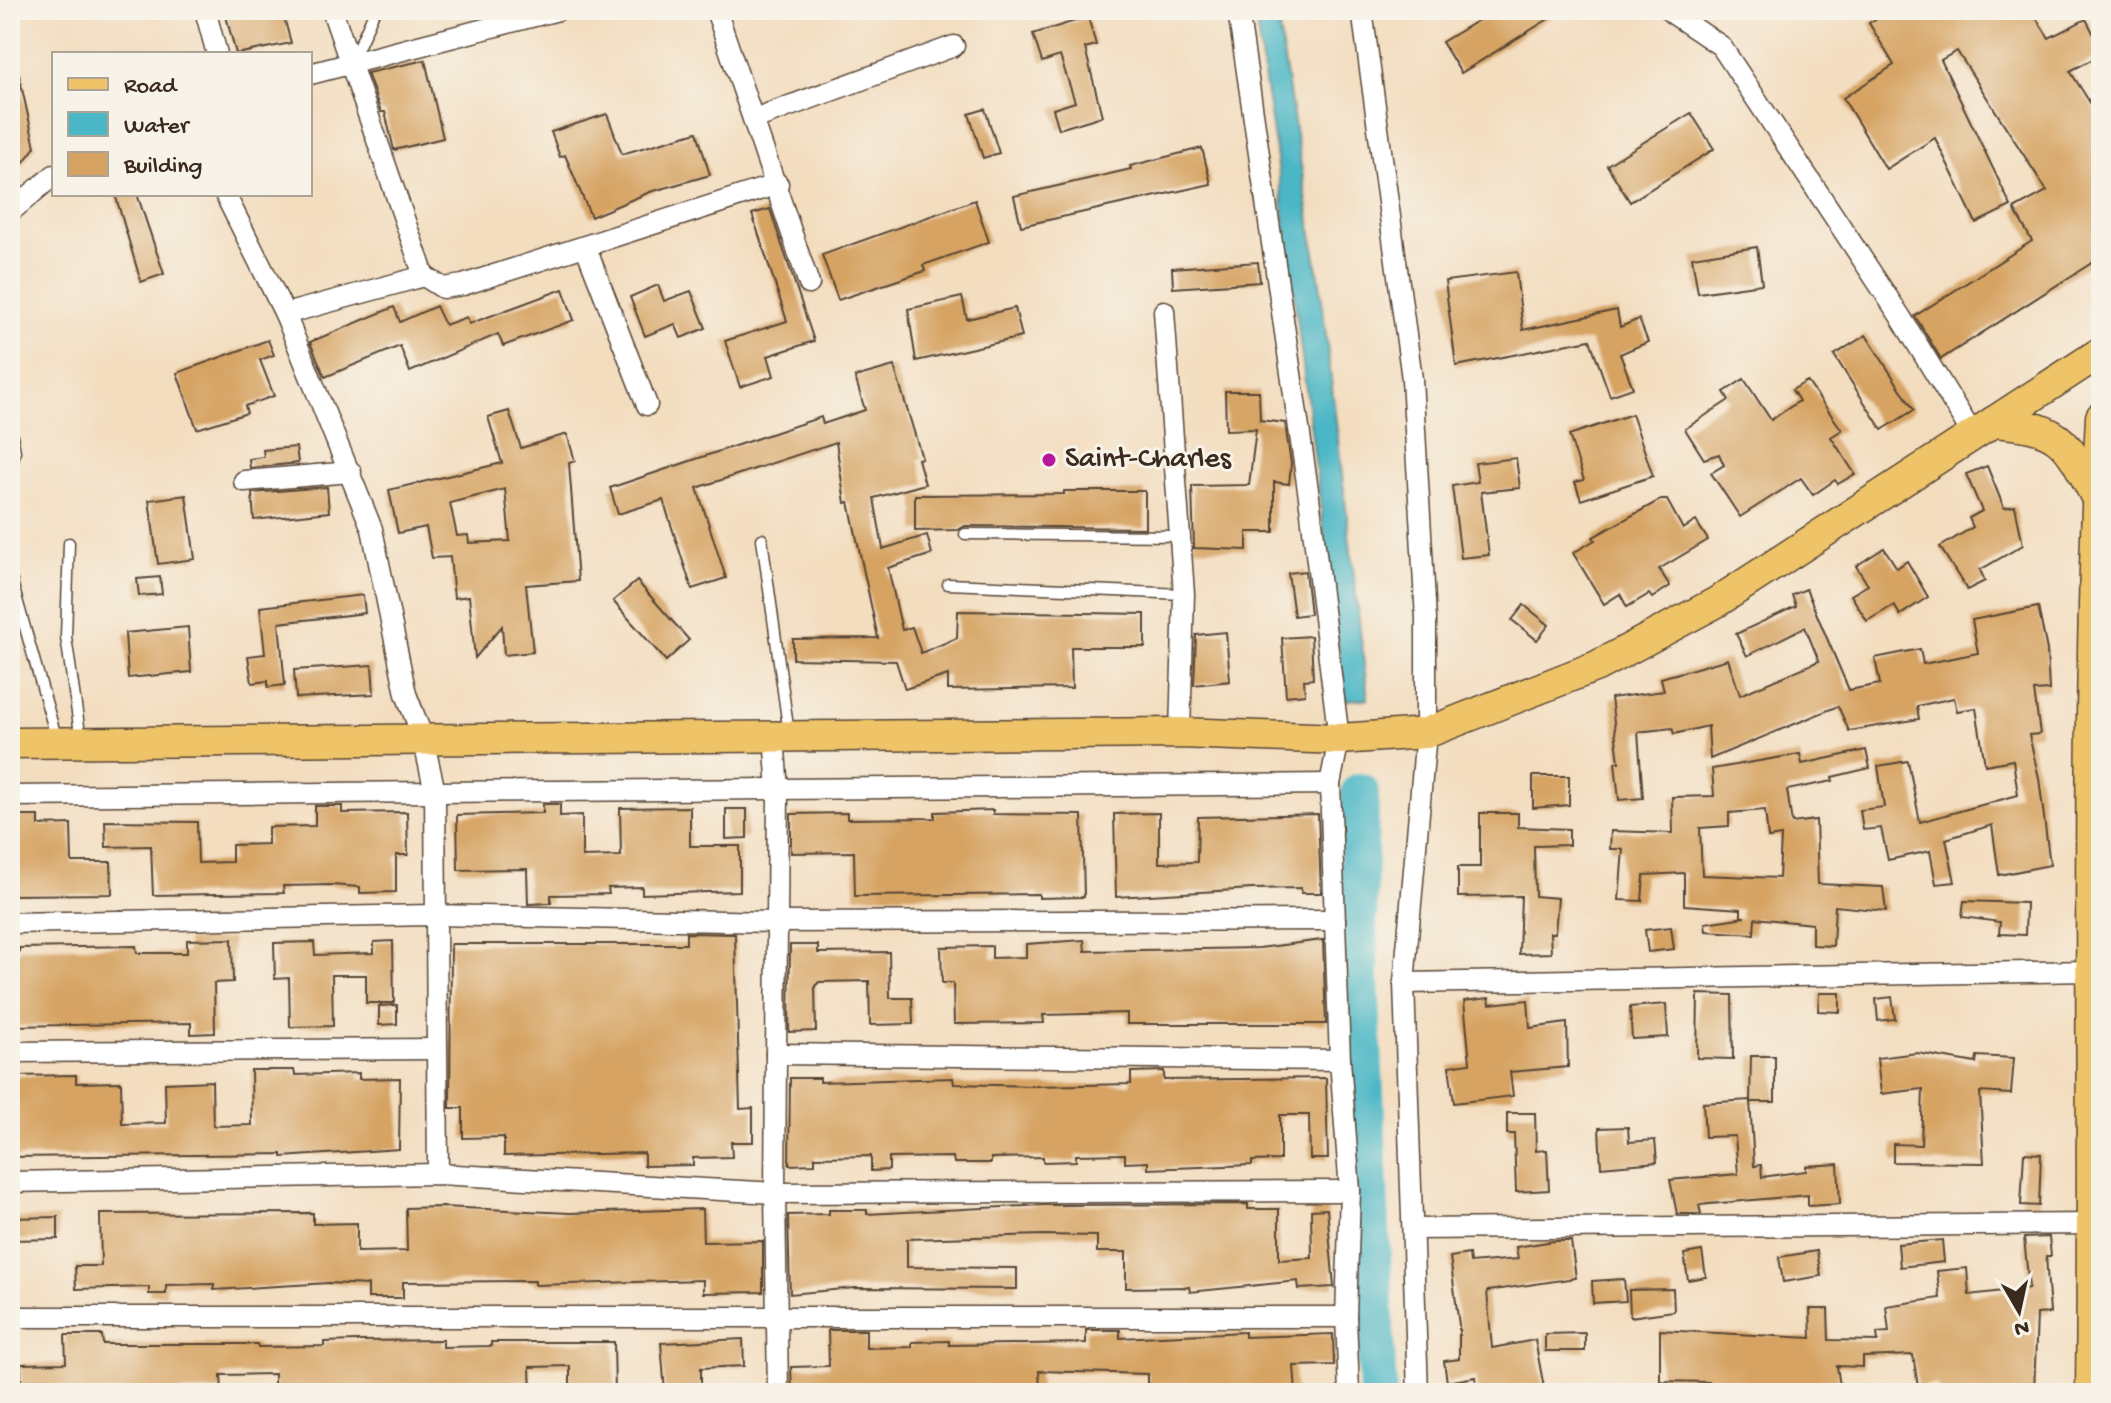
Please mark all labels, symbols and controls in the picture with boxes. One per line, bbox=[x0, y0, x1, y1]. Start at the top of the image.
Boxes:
legend bbox=[52, 52, 312, 196]
text: Road bbox=[124, 73, 178, 102]
text: Water bbox=[124, 113, 191, 142]
text: Building bbox=[123, 153, 202, 182]
place label: Saint-Charles bbox=[1065, 443, 1232, 478]
marker: Saint-Charles bbox=[1040, 451, 1058, 469]
north arrow bbox=[1979, 1271, 2059, 1351]
text: N bbox=[2012, 1313, 2031, 1341]

